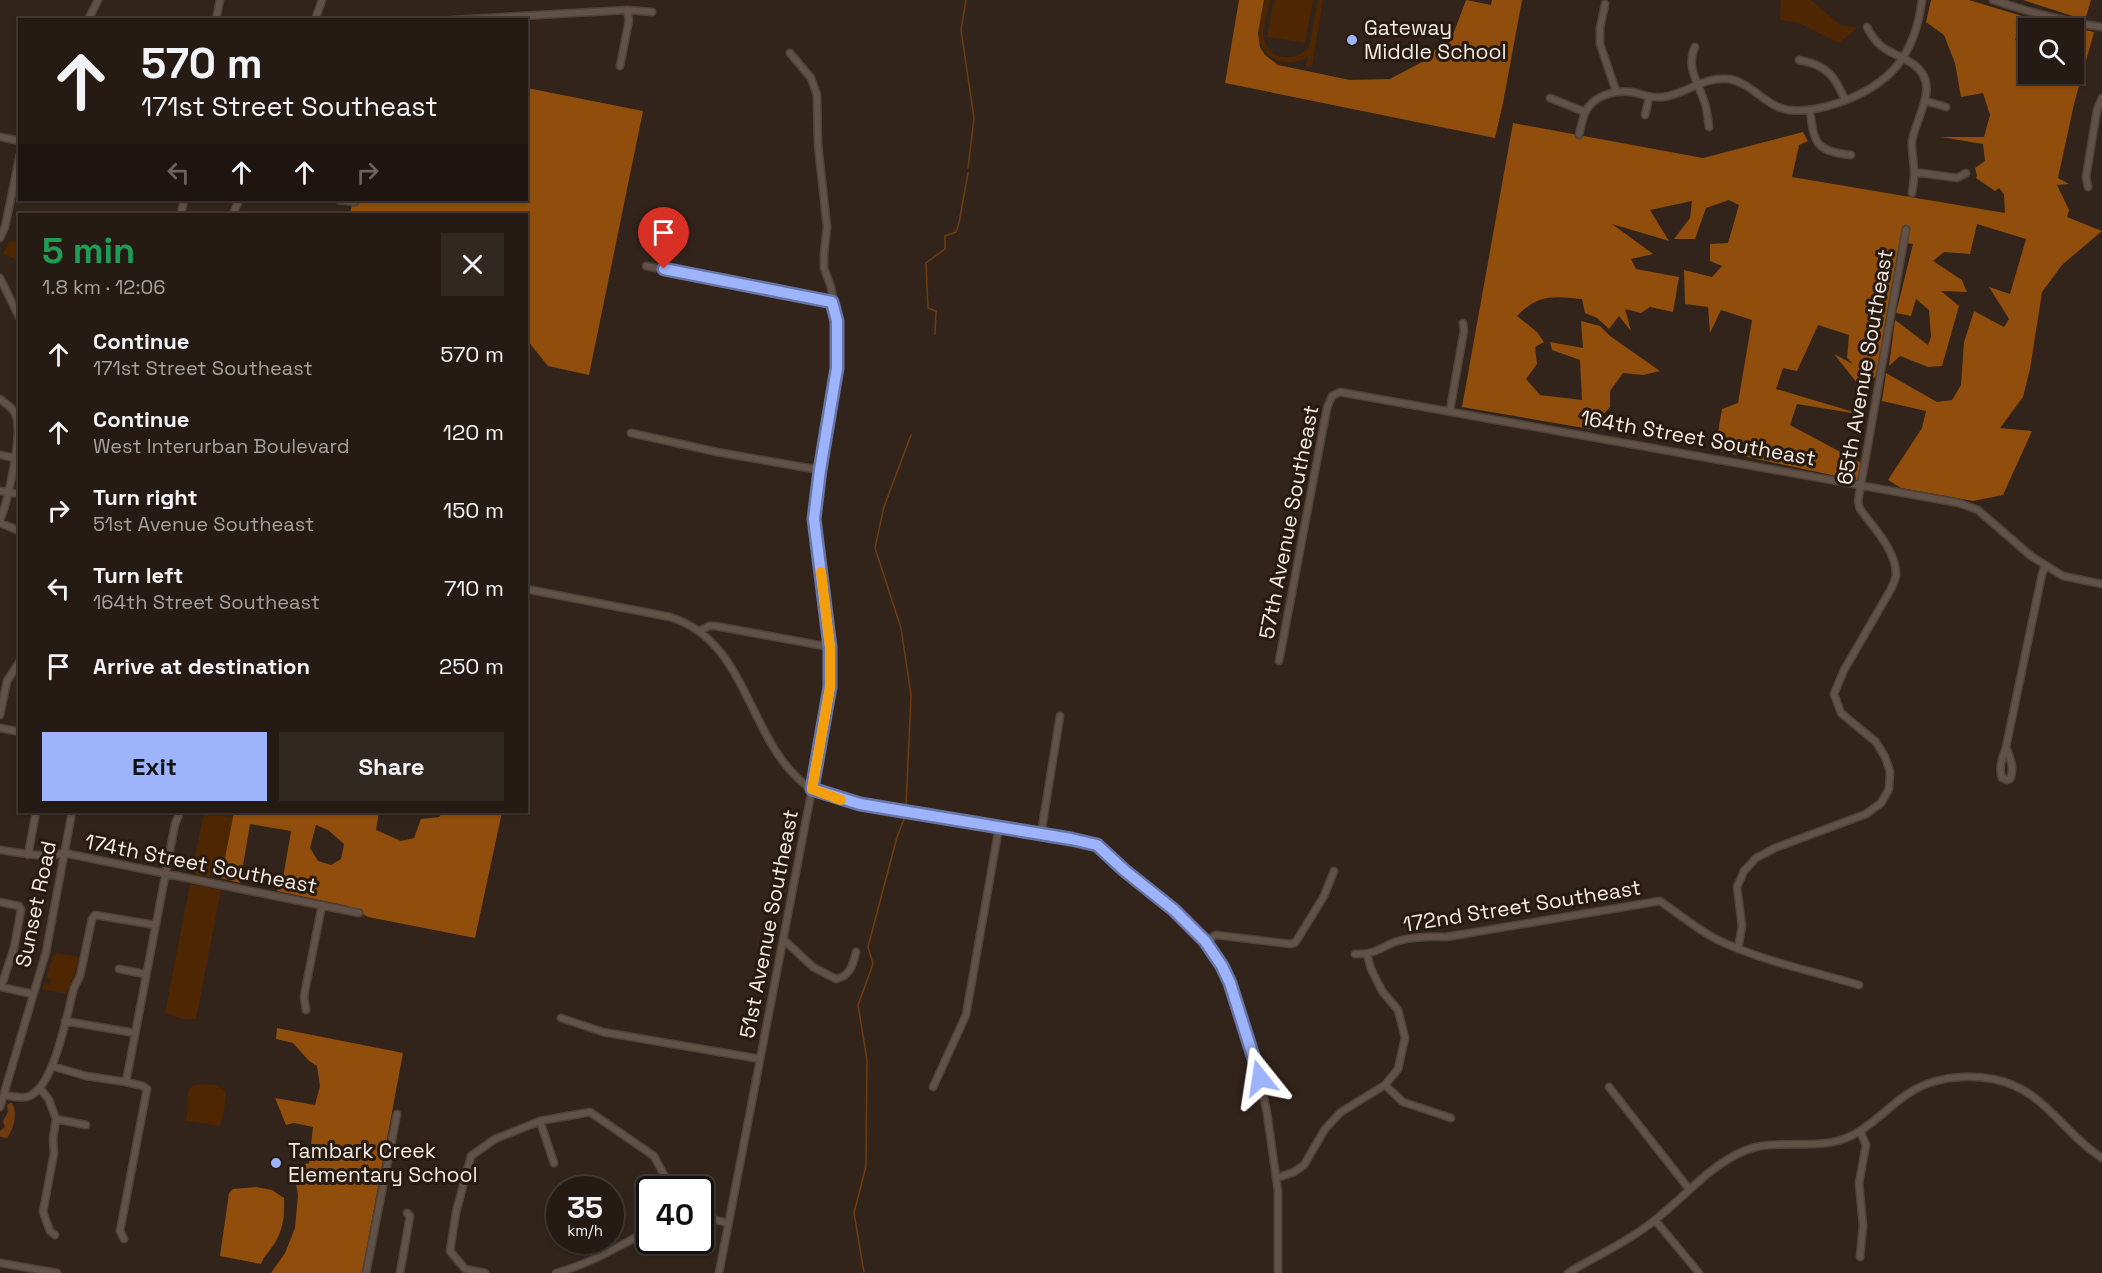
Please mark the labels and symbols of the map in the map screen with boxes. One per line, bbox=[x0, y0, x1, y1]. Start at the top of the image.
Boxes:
place label: Gateway Middle School bbox=[1364, 14, 1507, 65]
marker: Gateway Middle School bbox=[1345, 33, 1359, 47]
pin bbox=[638, 207, 689, 269]
street label: 65th Avenue Southeast bbox=[1830, 247, 1899, 487]
street label: 57th Avenue Southeast bbox=[1253, 403, 1324, 641]
street label: 164th Street Southeast bbox=[1578, 404, 1818, 472]
street label: 51st Avenue Southeast bbox=[733, 807, 804, 1041]
street label: 174th Street Southeast bbox=[83, 828, 320, 899]
street label: Sunset Road bbox=[9, 838, 62, 969]
street label: 172nd Street Southeast bbox=[1401, 873, 1643, 938]
position arrow bbox=[1228, 1046, 1292, 1110]
place label: Tambark Creek Elementary School bbox=[288, 1137, 478, 1188]
marker: Tambark Creek Elementary School bbox=[269, 1156, 283, 1170]
speed limit sign: 40 bbox=[636, 1176, 714, 1254]

